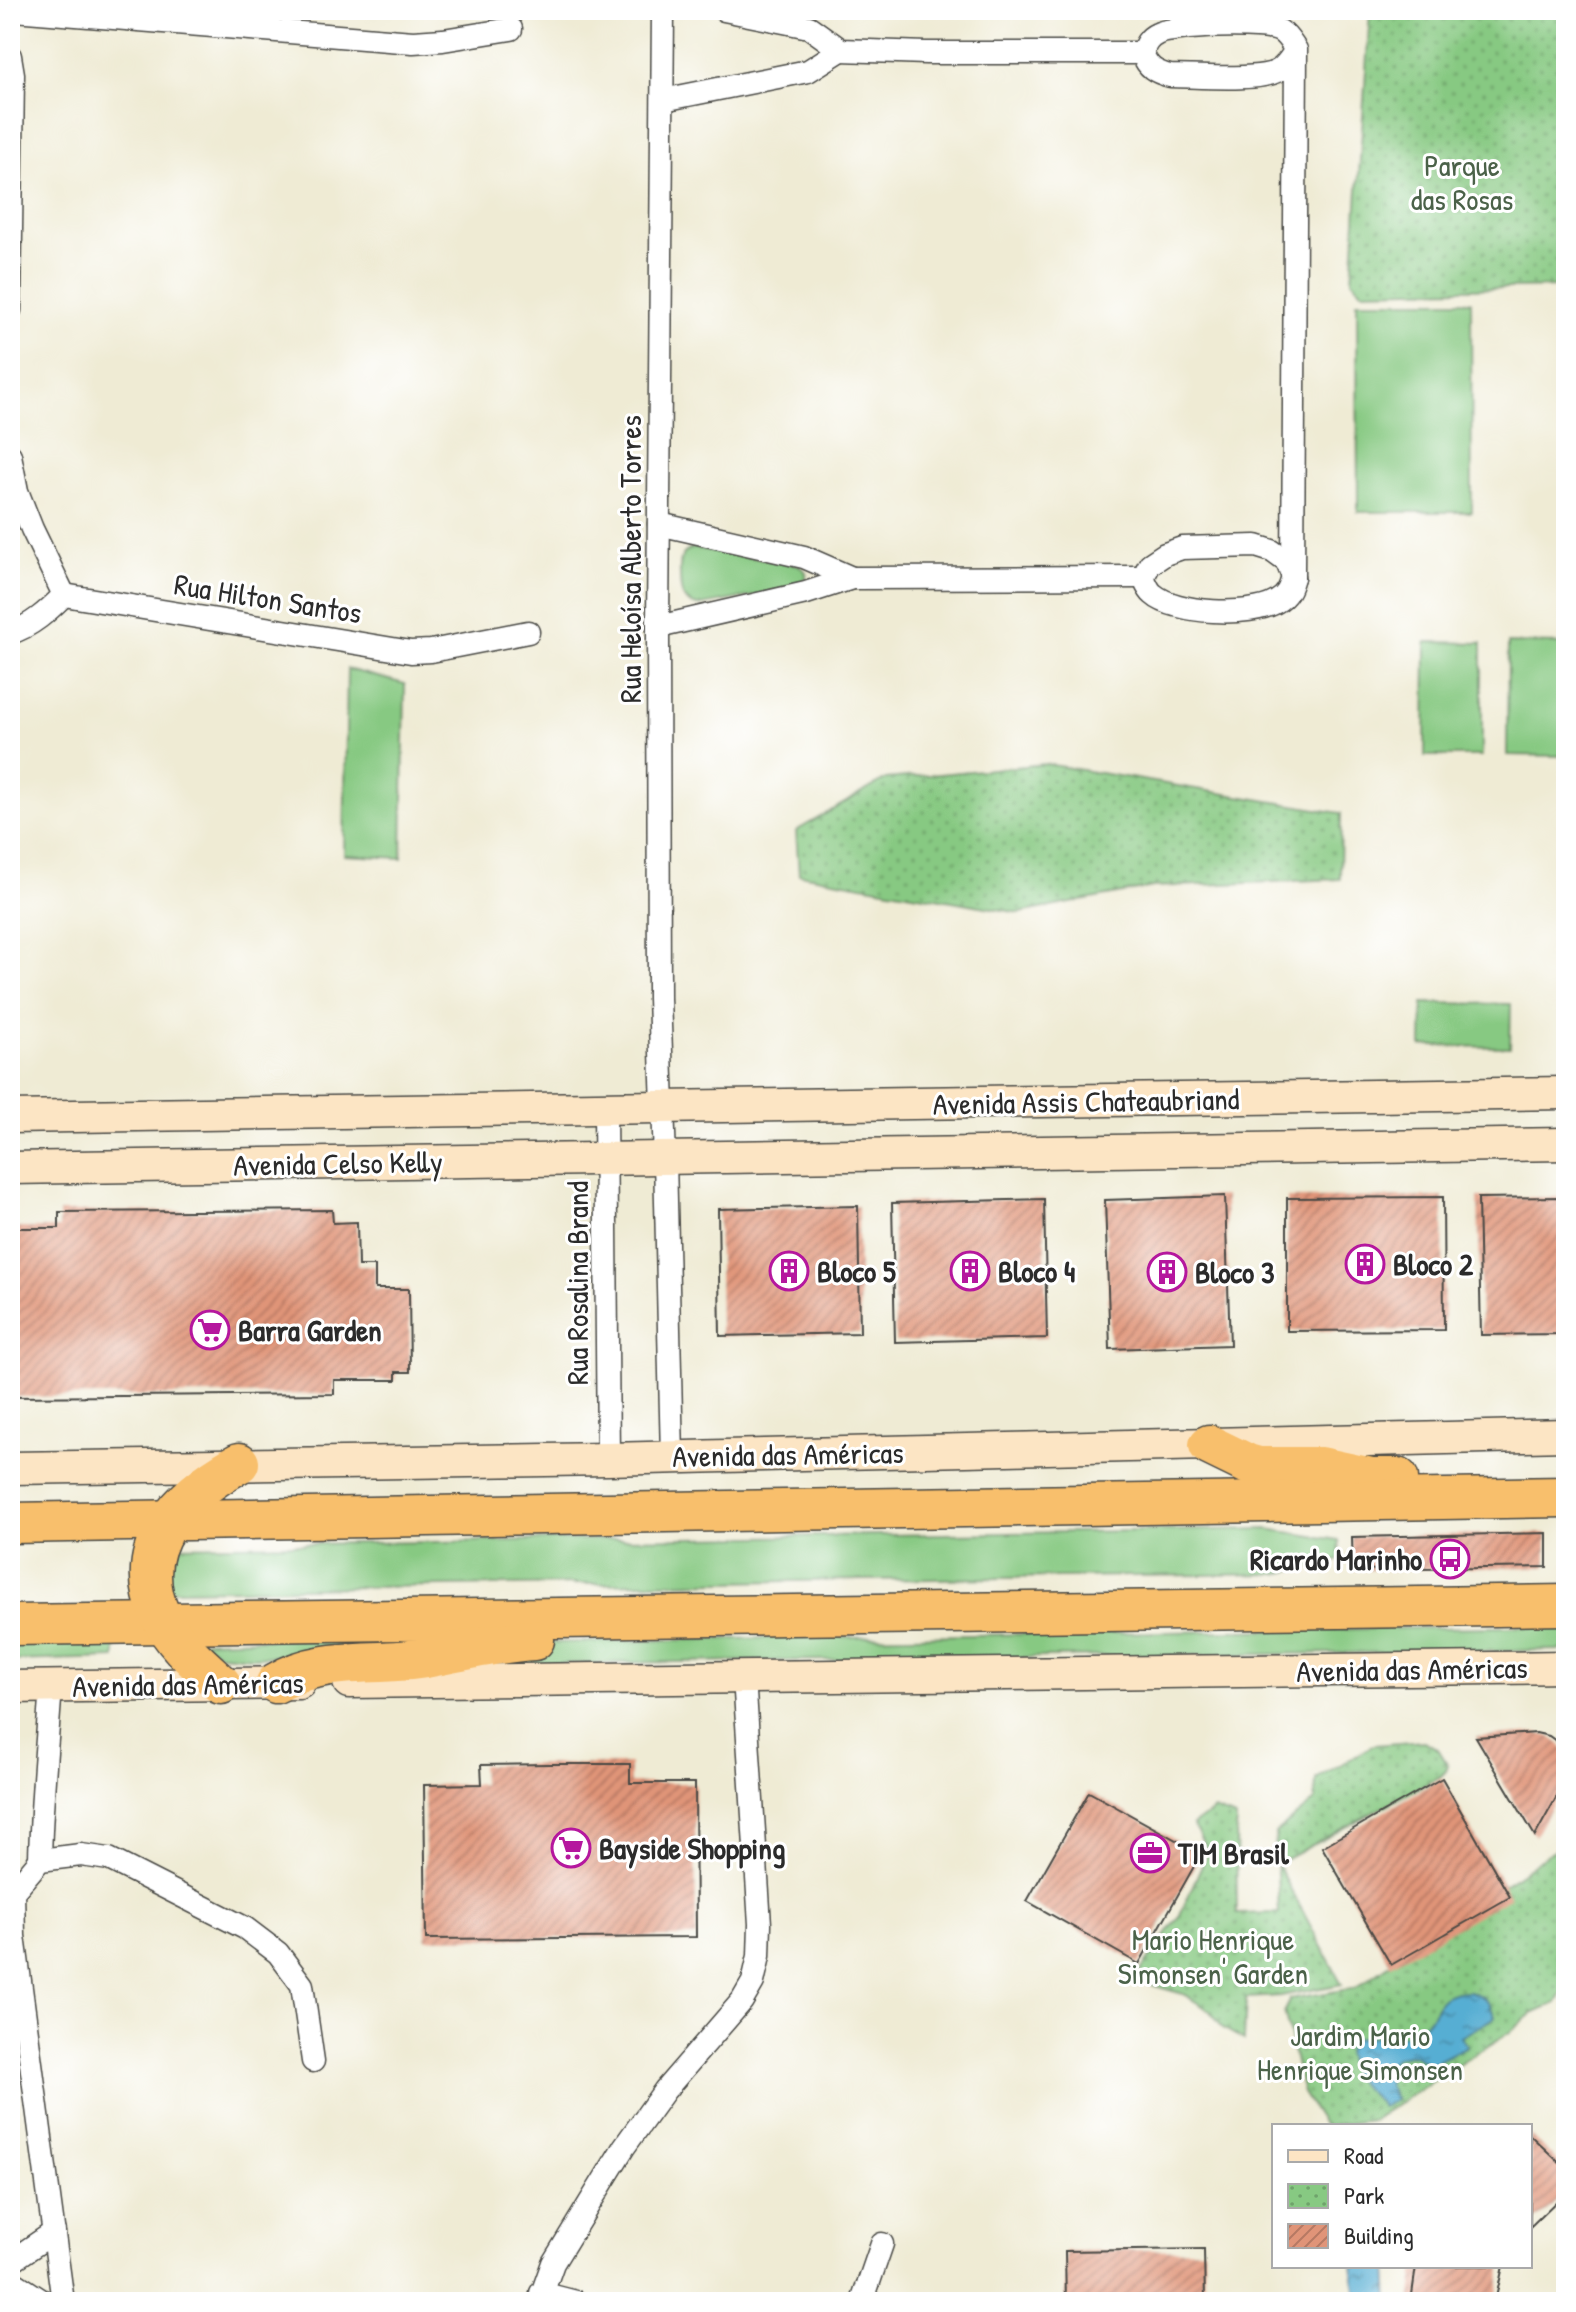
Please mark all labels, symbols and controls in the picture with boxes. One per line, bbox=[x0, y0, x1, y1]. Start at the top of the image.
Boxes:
park label: Parque das Rosas bbox=[1411, 145, 1513, 219]
street label: Rua Heloísa Alberto Torres bbox=[610, 415, 650, 703]
street label: Rua Hilton Santos bbox=[172, 563, 364, 633]
street label: Avenida Assis Chateaubriand bbox=[932, 1078, 1240, 1124]
street label: Avenida Celso Kelly bbox=[233, 1141, 443, 1185]
street label: Rua Rosalina Brand bbox=[557, 1181, 597, 1385]
building icon: Bloco 2 bbox=[1344, 1243, 1386, 1285]
place label: Bloco 2 bbox=[1393, 1244, 1474, 1284]
building icon: Bloco 5 bbox=[768, 1250, 810, 1292]
building icon: Bloco 4 bbox=[949, 1250, 991, 1292]
place label: Bloco 5 bbox=[817, 1251, 896, 1291]
place label: Bloco 4 bbox=[998, 1251, 1075, 1291]
building icon: Bloco 3 bbox=[1146, 1251, 1188, 1293]
place label: Bloco 3 bbox=[1195, 1252, 1274, 1292]
supermarket icon: Barra Garden bbox=[189, 1309, 231, 1351]
place label: Barra Garden bbox=[238, 1310, 382, 1350]
street label: Avenida das Américas bbox=[672, 1432, 904, 1476]
bus stop icon: Ricardo Marinho bbox=[1429, 1538, 1471, 1580]
place label: Ricardo Marinho bbox=[1250, 1539, 1422, 1579]
street label: Avenida das Américas bbox=[1296, 1647, 1528, 1691]
street label: Avenida das Américas bbox=[72, 1662, 304, 1706]
supermarket icon: Bayside Shopping bbox=[550, 1827, 592, 1869]
place label: Bayside Shopping bbox=[599, 1828, 785, 1869]
office icon: TIM Brasil bbox=[1129, 1832, 1171, 1874]
place label: TIM Brasil bbox=[1177, 1833, 1290, 1873]
park label: Mario Henrique Simonsen' Garden bbox=[1118, 1919, 1308, 1993]
park label: Jardim Mario Henrique Simonsen bbox=[1257, 2015, 1463, 2089]
legend bbox=[1272, 2124, 1532, 2268]
text: Road bbox=[1344, 2139, 1383, 2171]
text: Park bbox=[1344, 2179, 1384, 2211]
text: Building bbox=[1344, 2219, 1414, 2251]

